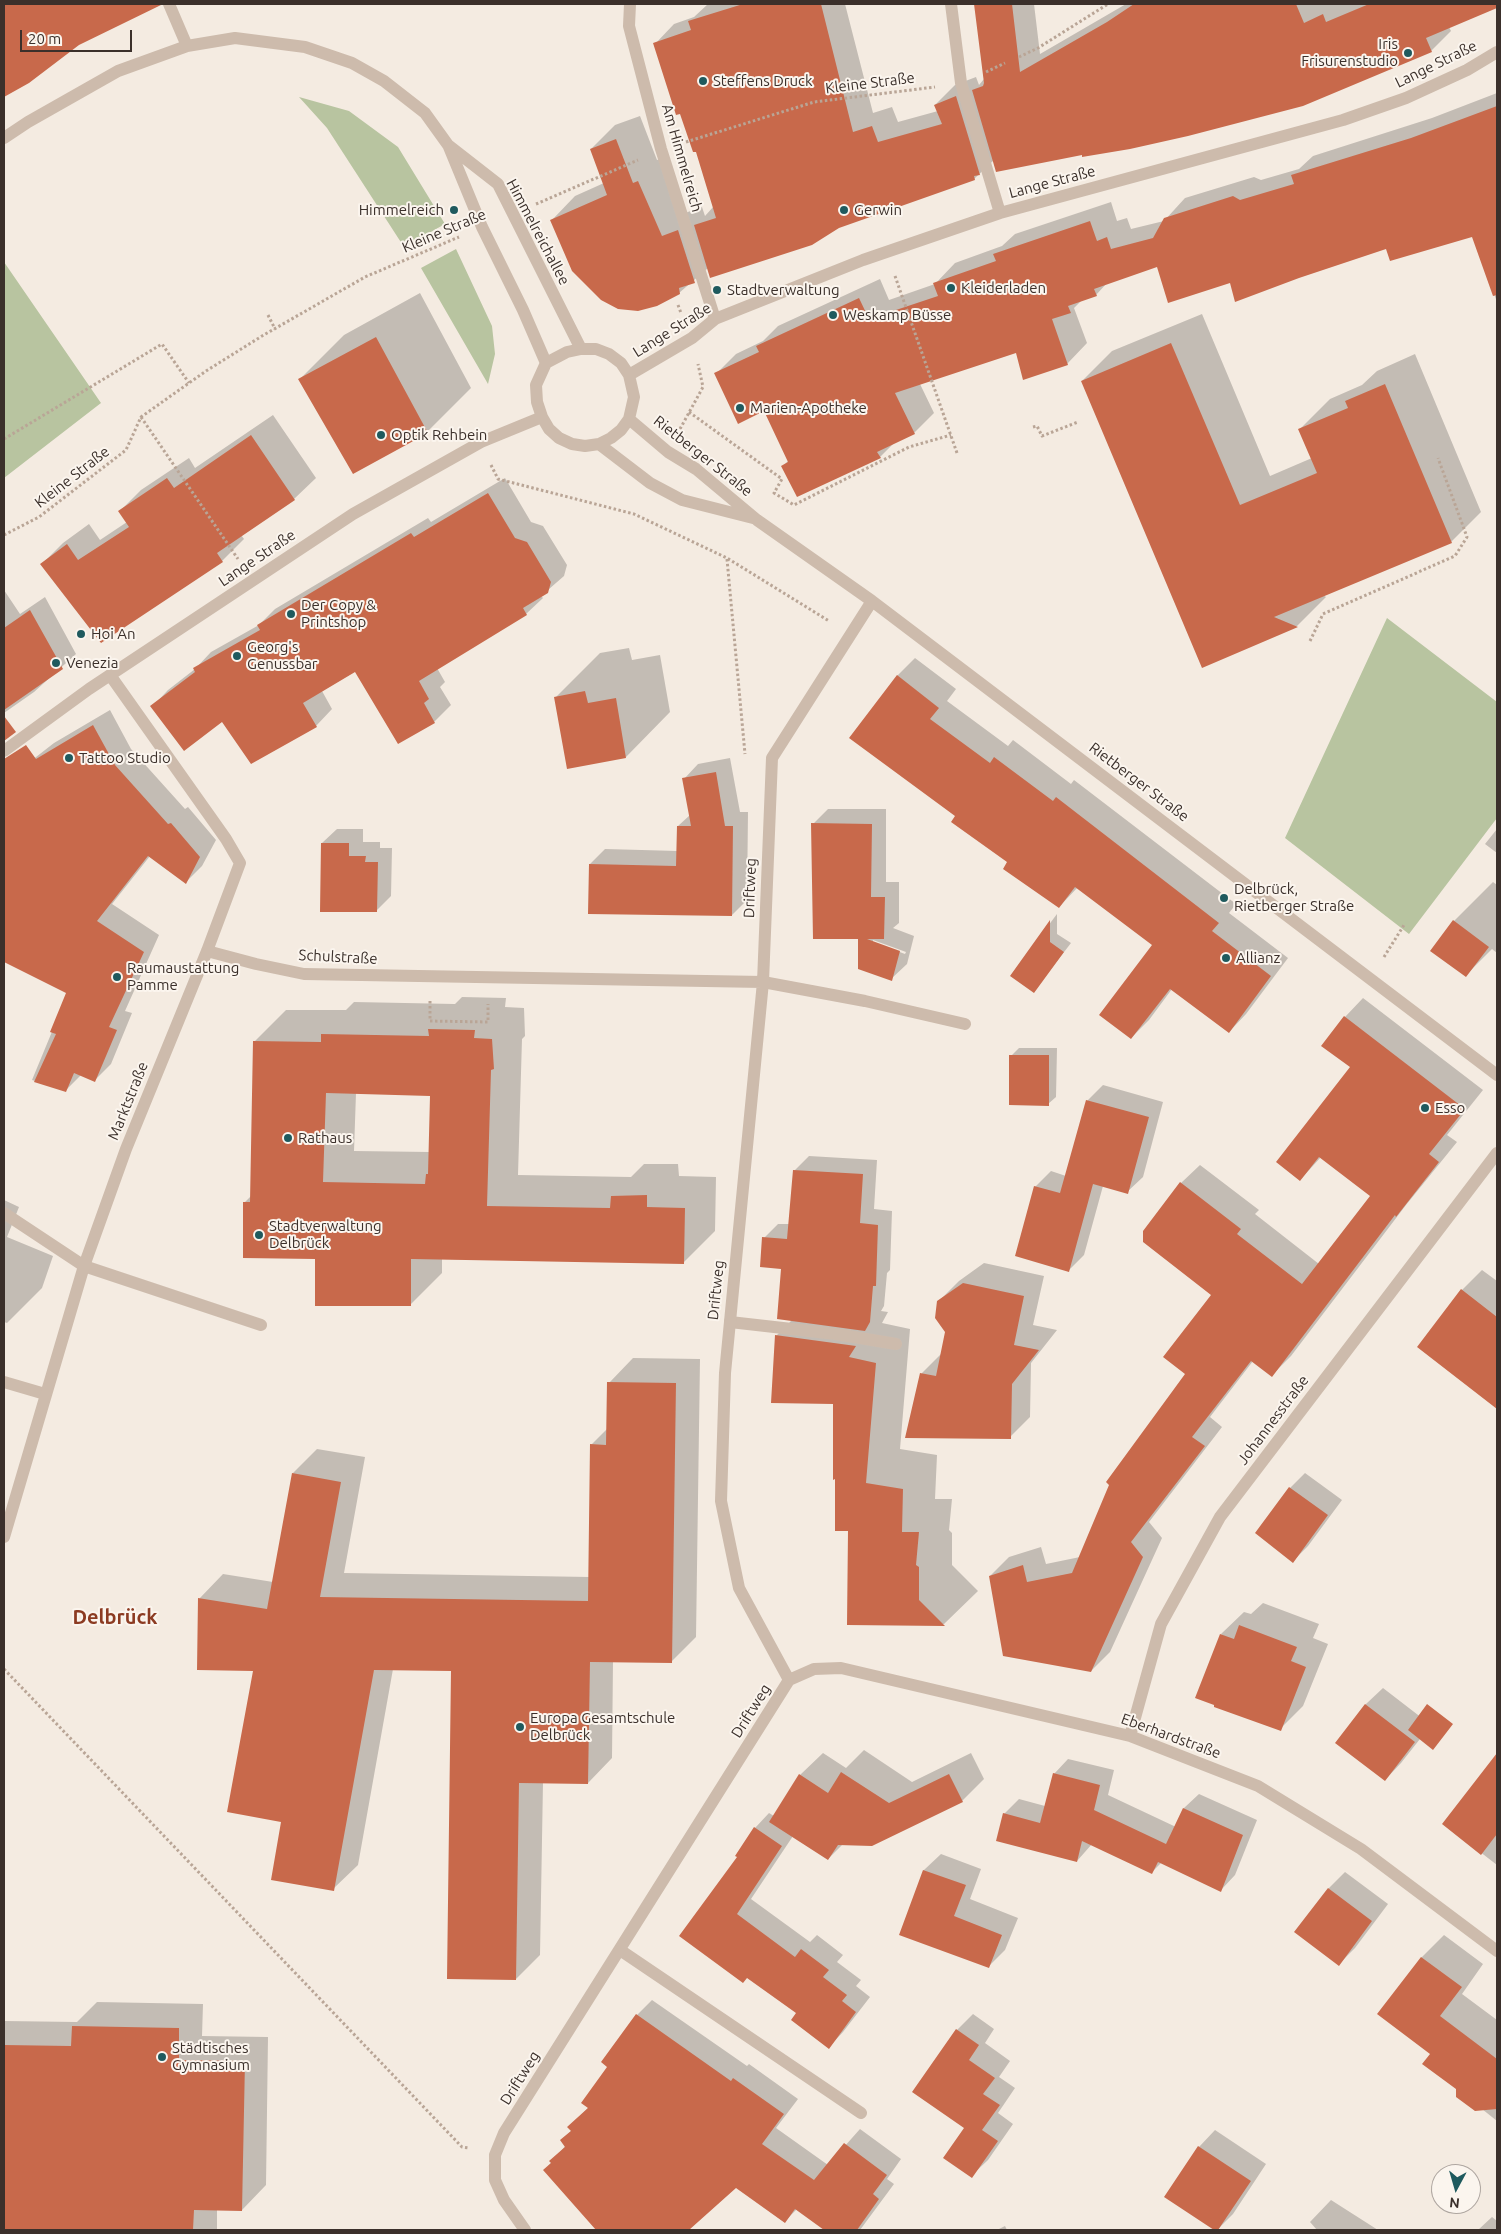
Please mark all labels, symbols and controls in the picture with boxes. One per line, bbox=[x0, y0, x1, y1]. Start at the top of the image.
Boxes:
scale bar bbox=[22, 20, 135, 52]
text: 20 m bbox=[28, 30, 61, 47]
place label: Iris Frisurenstudio bbox=[1301, 35, 1398, 70]
street label: Lange Straße bbox=[1392, 36, 1480, 92]
marker: Iris Frisurenstudio bbox=[1402, 47, 1414, 59]
street label: Kleine Straße bbox=[824, 69, 916, 97]
place label: Steffens Druck bbox=[713, 72, 813, 90]
marker: Steffens Druck bbox=[697, 75, 709, 87]
street label: Am Himmelreich bbox=[658, 102, 706, 214]
street label: Lange Straße bbox=[1007, 162, 1097, 202]
street label: Himmelreichallee bbox=[502, 176, 574, 288]
place label: Himmelreich bbox=[359, 201, 444, 219]
place label: Gerwin bbox=[854, 201, 902, 219]
marker: Himmelreich bbox=[448, 204, 460, 216]
marker: Gerwin bbox=[838, 204, 850, 216]
street label: Kleine Straße bbox=[399, 205, 489, 257]
place label: Kleiderladen bbox=[961, 279, 1046, 297]
place label: Stadtverwaltung bbox=[727, 281, 840, 299]
marker: Kleiderladen bbox=[945, 282, 957, 294]
marker: Stadtverwaltung bbox=[711, 284, 723, 296]
street label: Lange Straße bbox=[630, 299, 714, 361]
place label: Weskamp Büsse bbox=[843, 306, 951, 324]
marker: Weskamp Büsse bbox=[827, 309, 839, 321]
place label: Marien-Apotheke bbox=[750, 399, 867, 417]
marker: Marien-Apotheke bbox=[734, 402, 746, 414]
street label: Rietberger Straße bbox=[650, 412, 756, 500]
place label: Optik Rehbein bbox=[391, 426, 487, 444]
marker: Optik Rehbein bbox=[375, 429, 387, 441]
street label: Kleine Straße bbox=[31, 442, 113, 512]
street label: Lange Straße bbox=[215, 526, 299, 590]
place label: Der Copy & Printshop bbox=[301, 596, 376, 631]
marker: Der Copy & Printshop bbox=[285, 608, 297, 620]
place label: Hoi An bbox=[91, 625, 136, 643]
marker: Hoi An bbox=[75, 628, 87, 640]
place label: Georg's Genussbar bbox=[247, 638, 318, 673]
marker: Georg's Genussbar bbox=[231, 650, 243, 662]
place label: Venezia bbox=[66, 654, 118, 672]
marker: Venezia bbox=[50, 657, 62, 669]
street label: Rietberger Straße bbox=[1086, 739, 1192, 825]
place label: Tattoo Studio bbox=[79, 749, 171, 767]
marker: Tattoo Studio bbox=[63, 752, 75, 764]
street label: Driftweg bbox=[740, 858, 760, 918]
place label: Delbrück, Rietberger Straße bbox=[1234, 880, 1354, 915]
marker: Delbrück, Rietberger Straße bbox=[1218, 892, 1230, 904]
street label: Schulstraße bbox=[298, 946, 378, 968]
place label: Allianz bbox=[1236, 949, 1280, 967]
marker: Allianz bbox=[1220, 952, 1232, 964]
place label: Raumaustattung Pamme bbox=[127, 959, 239, 994]
marker: Raumaustattung Pamme bbox=[111, 971, 123, 983]
street label: Marktstraße bbox=[104, 1059, 152, 1143]
place label: Esso bbox=[1435, 1099, 1465, 1117]
marker: Esso bbox=[1419, 1102, 1431, 1114]
place label: Rathaus bbox=[298, 1129, 352, 1147]
marker: Rathaus bbox=[282, 1132, 294, 1144]
place label: Stadtverwaltung Delbrück bbox=[269, 1217, 382, 1252]
marker: Stadtverwaltung Delbrück bbox=[253, 1229, 265, 1241]
street label: Driftweg bbox=[704, 1259, 728, 1321]
street label: Johannesstraße bbox=[1233, 1372, 1313, 1468]
district label: Delbrück bbox=[72, 1605, 158, 1629]
street label: Driftweg bbox=[727, 1681, 775, 1741]
place label: Europa Gesamtschule Delbrück bbox=[530, 1709, 675, 1744]
street label: Eberhardstraße bbox=[1119, 1710, 1223, 1762]
marker: Europa Gesamtschule Delbrück bbox=[514, 1721, 526, 1733]
place label: Städtisches Gymnasium bbox=[172, 2039, 250, 2074]
street label: Driftweg bbox=[496, 2048, 544, 2108]
marker: Städtisches Gymnasium bbox=[156, 2051, 168, 2063]
north arrow bbox=[1431, 2164, 1481, 2214]
text: N bbox=[1449, 2194, 1461, 2211]

